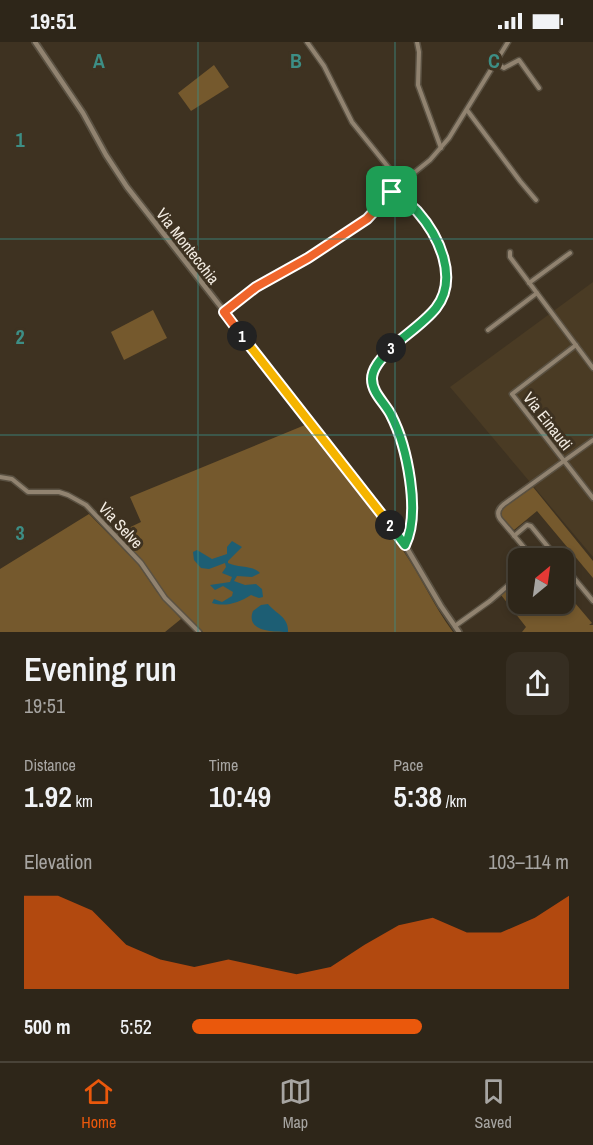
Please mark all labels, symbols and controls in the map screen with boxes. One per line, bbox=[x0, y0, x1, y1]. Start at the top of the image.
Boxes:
text: 19:51 bbox=[30, 6, 76, 36]
text: A bbox=[93, 47, 105, 74]
text: B bbox=[290, 47, 302, 74]
text: C bbox=[488, 47, 500, 74]
text: 1 bbox=[15, 126, 25, 153]
pin bbox=[366, 166, 417, 217]
icon: arrive bbox=[375, 175, 408, 208]
street label: Via Montecchia bbox=[151, 203, 225, 289]
pin: 1 bbox=[227, 321, 257, 351]
text: 2 bbox=[15, 323, 25, 350]
text: 1 bbox=[238, 325, 246, 347]
pin: 3 bbox=[376, 333, 406, 363]
text: 3 bbox=[387, 337, 395, 359]
street label: Via Einaudi bbox=[518, 387, 578, 455]
street label: Via Selve bbox=[94, 497, 148, 553]
pin: 2 bbox=[375, 510, 405, 540]
text: 2 bbox=[386, 514, 394, 536]
text: 3 bbox=[15, 519, 25, 546]
north arrow bbox=[508, 548, 574, 614]
map controls bbox=[508, 548, 574, 614]
text: Evening run bbox=[24, 647, 177, 691]
button: share bbox=[506, 652, 569, 715]
text: 19:51 bbox=[24, 692, 65, 719]
text: Distance bbox=[24, 754, 76, 776]
text: Time bbox=[209, 754, 238, 776]
text: Pace bbox=[393, 754, 423, 776]
text: 1.92 bbox=[24, 776, 72, 816]
text: 10:49 bbox=[209, 776, 271, 816]
text: 5:38 bbox=[393, 776, 442, 816]
text: km bbox=[72, 790, 93, 812]
text: /km bbox=[442, 790, 467, 812]
text: Elevation bbox=[24, 848, 92, 875]
text: 103–114 m bbox=[488, 848, 569, 875]
text: 500 m bbox=[24, 1013, 71, 1040]
text: 5:52 bbox=[120, 1013, 152, 1040]
tab: Home bbox=[81, 1075, 116, 1133]
tab: Map bbox=[279, 1075, 312, 1133]
tab: Saved bbox=[474, 1075, 512, 1133]

